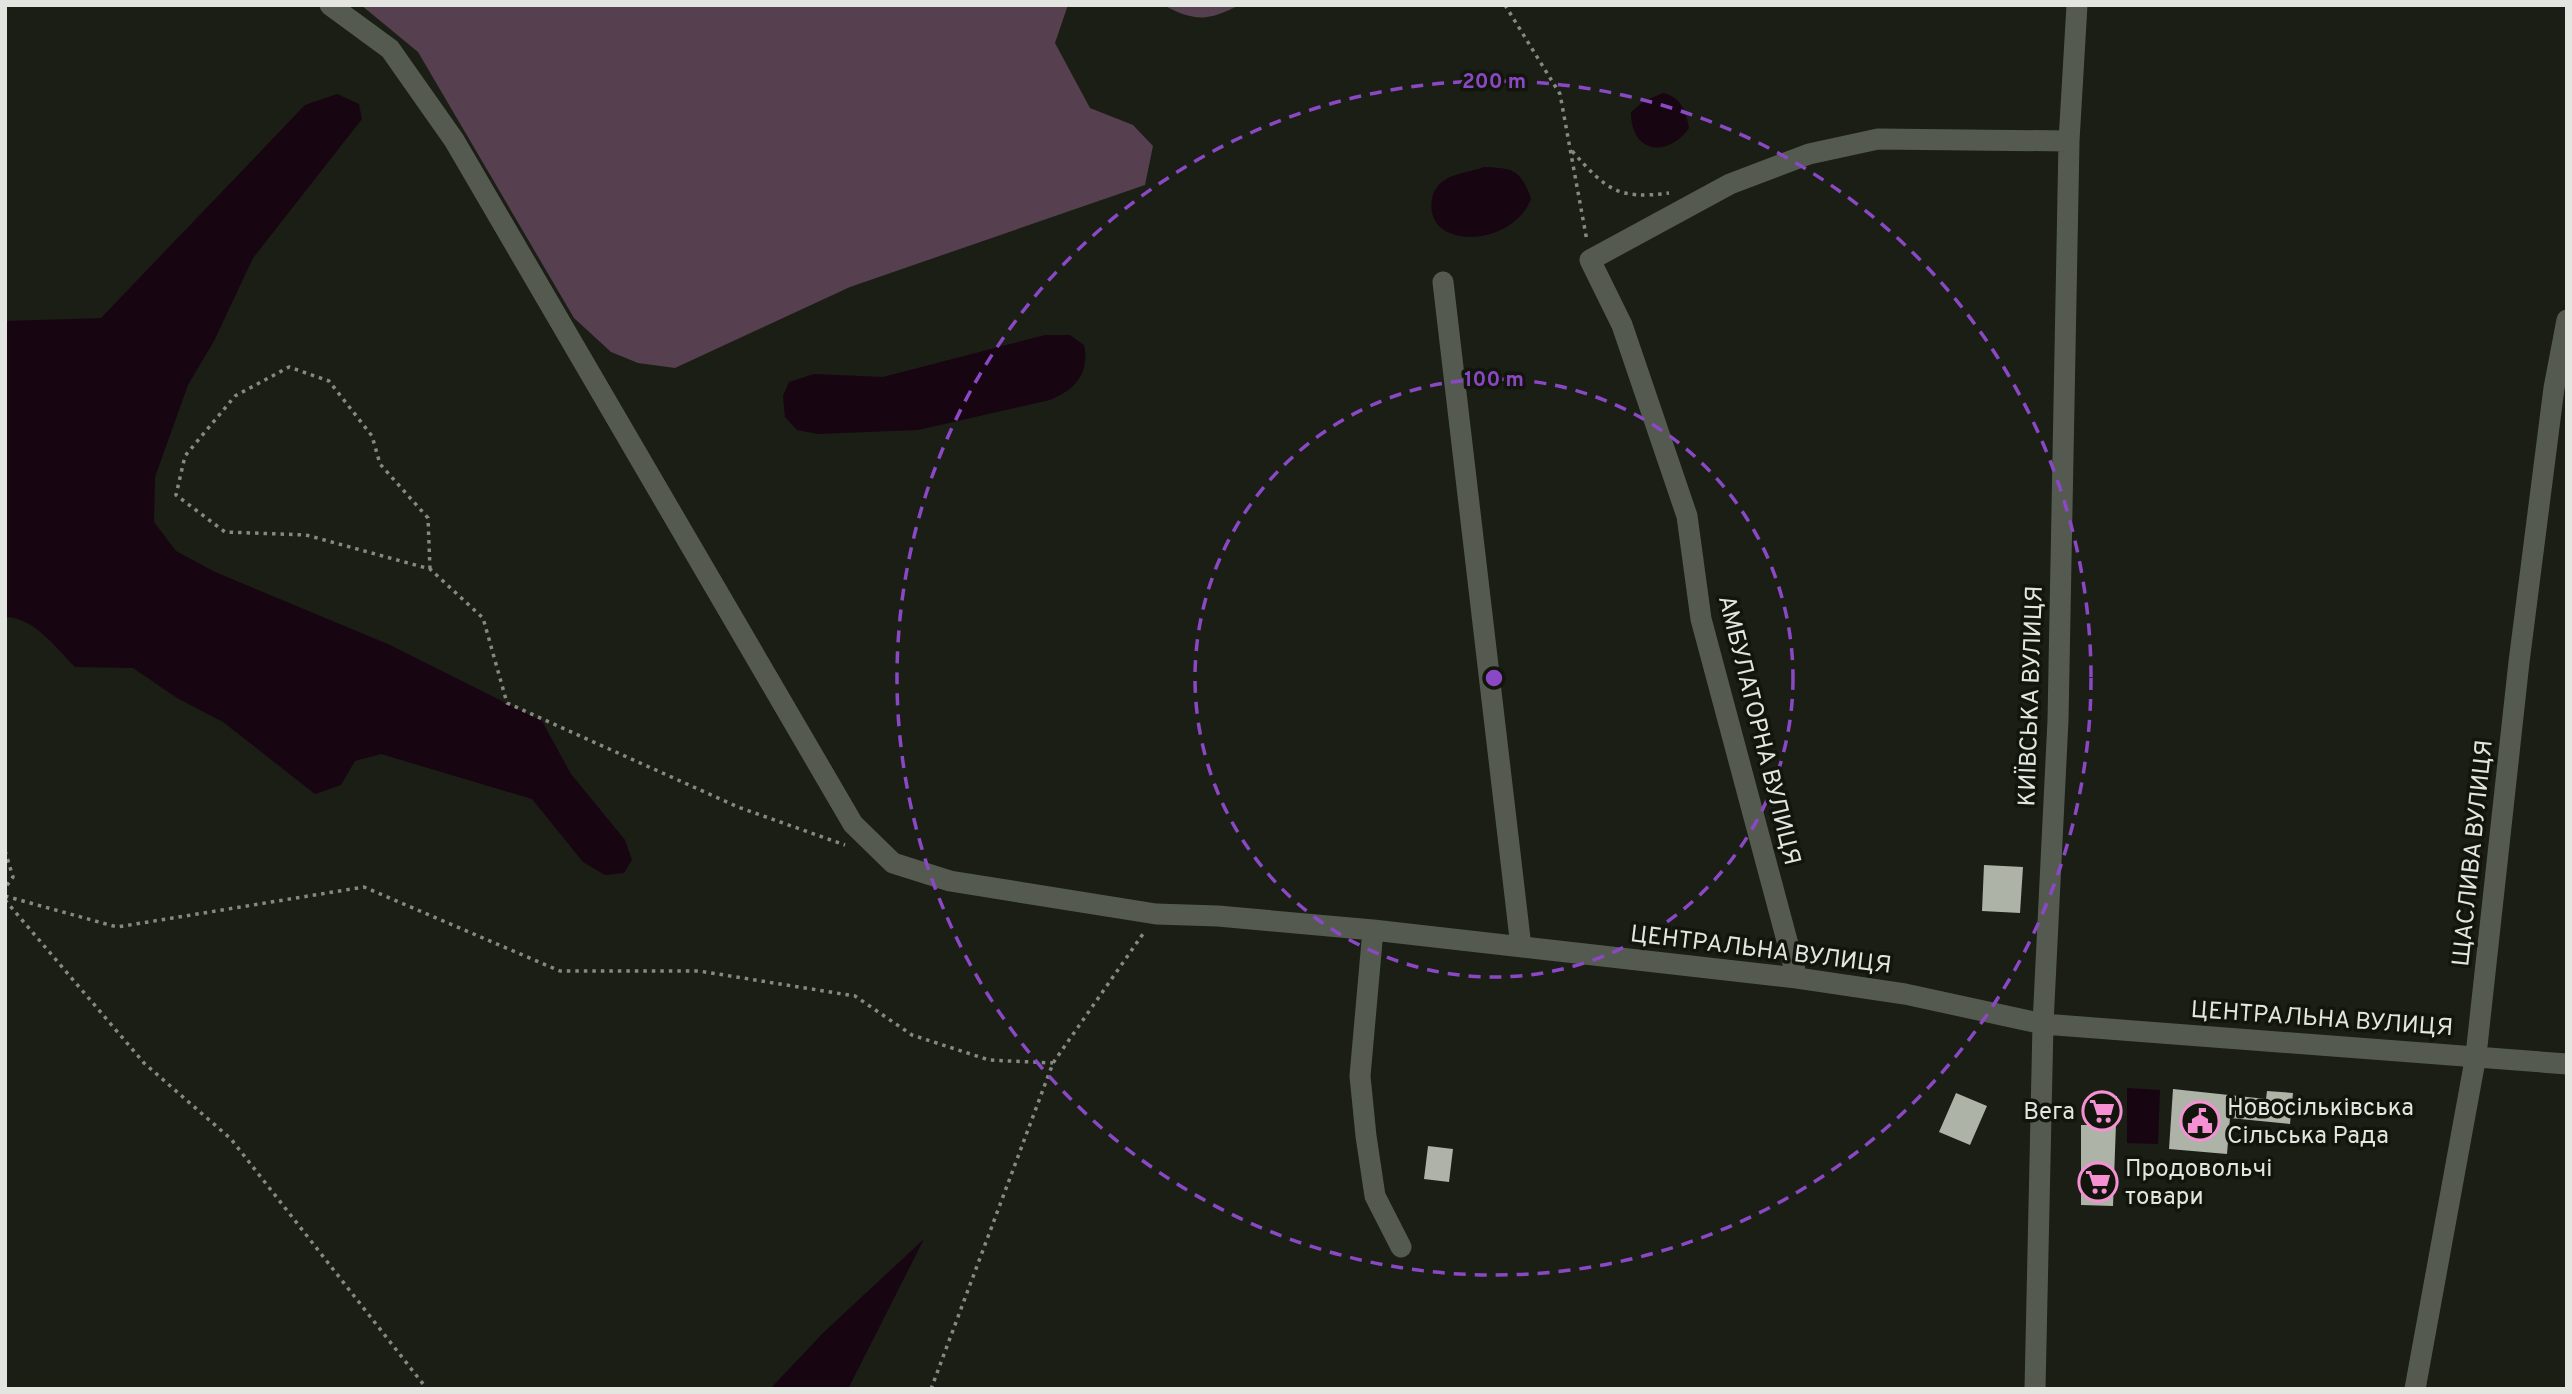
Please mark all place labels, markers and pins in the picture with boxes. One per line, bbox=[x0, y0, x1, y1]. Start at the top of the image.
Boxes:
centre of rings bbox=[1482, 666, 1506, 690]
supermarket icon: Вега bbox=[2081, 1090, 2123, 1132]
place label: Новосільківська Сільська Рада bbox=[2227, 1094, 2414, 1152]
place label: Вега bbox=[2023, 1098, 2075, 1128]
public building icon: Новосільківська Сільська Рада bbox=[2179, 1100, 2221, 1142]
place label: Продовольчі товари bbox=[2125, 1155, 2272, 1213]
supermarket icon: Продовольчі товари bbox=[2077, 1161, 2119, 1203]

